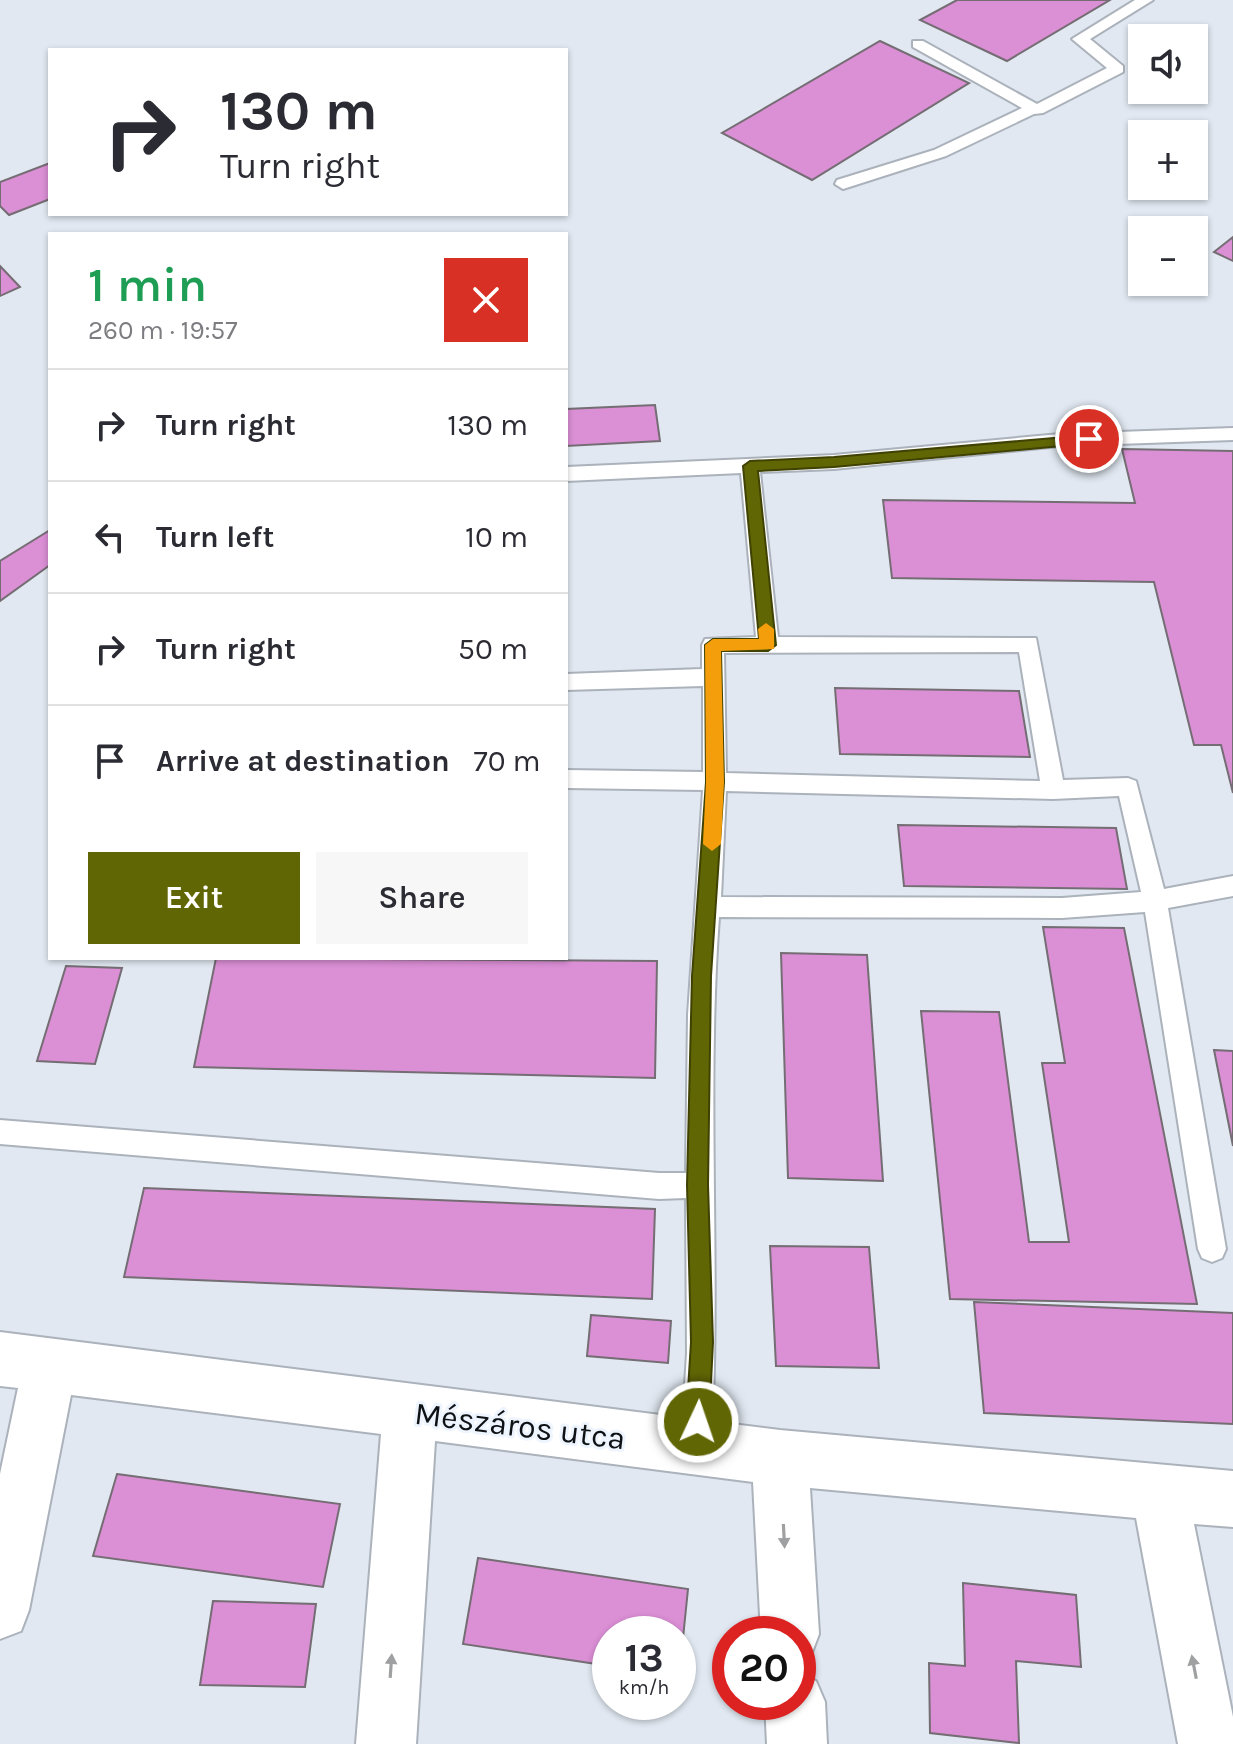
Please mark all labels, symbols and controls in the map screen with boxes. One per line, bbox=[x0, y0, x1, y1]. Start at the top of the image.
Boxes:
map controls bbox=[1128, 24, 1208, 296]
button: sound bbox=[1128, 24, 1208, 104]
text: 130 m bbox=[220, 78, 378, 143]
icon: right bbox=[88, 80, 192, 184]
button: + bbox=[1128, 120, 1208, 200]
text: Turn right bbox=[220, 145, 380, 187]
button: − bbox=[1128, 216, 1208, 296]
text: 1 min bbox=[88, 257, 207, 313]
button: close bbox=[444, 258, 528, 342]
text: 260 m · 19:57 bbox=[88, 315, 237, 346]
icon: right bbox=[88, 403, 132, 447]
pin bbox=[1055, 405, 1123, 473]
text: Turn right bbox=[156, 407, 296, 443]
text: 130 m bbox=[447, 407, 528, 443]
icon: arrive bbox=[1067, 417, 1111, 461]
icon: left bbox=[88, 515, 132, 559]
text: Turn left bbox=[156, 519, 274, 555]
text: 10 m bbox=[465, 519, 528, 555]
icon: right bbox=[88, 627, 132, 671]
text: Turn right bbox=[156, 631, 296, 667]
text: 50 m bbox=[458, 631, 528, 667]
icon: arrive bbox=[88, 739, 132, 783]
text: Arrive at destination bbox=[156, 743, 450, 779]
text: 70 m bbox=[474, 743, 541, 779]
button: Exit bbox=[88, 852, 300, 944]
button: Share bbox=[316, 852, 528, 944]
position arrow bbox=[656, 1380, 740, 1464]
street label: Mészáros utca bbox=[412, 1395, 628, 1457]
one-way arrow bbox=[778, 1524, 791, 1549]
speed limit sign: 20 bbox=[712, 1616, 816, 1720]
text: 13 bbox=[624, 1634, 664, 1681]
one-way arrow bbox=[385, 1653, 398, 1678]
one-way arrow bbox=[1187, 1655, 1199, 1680]
text: km/h bbox=[619, 1676, 669, 1699]

